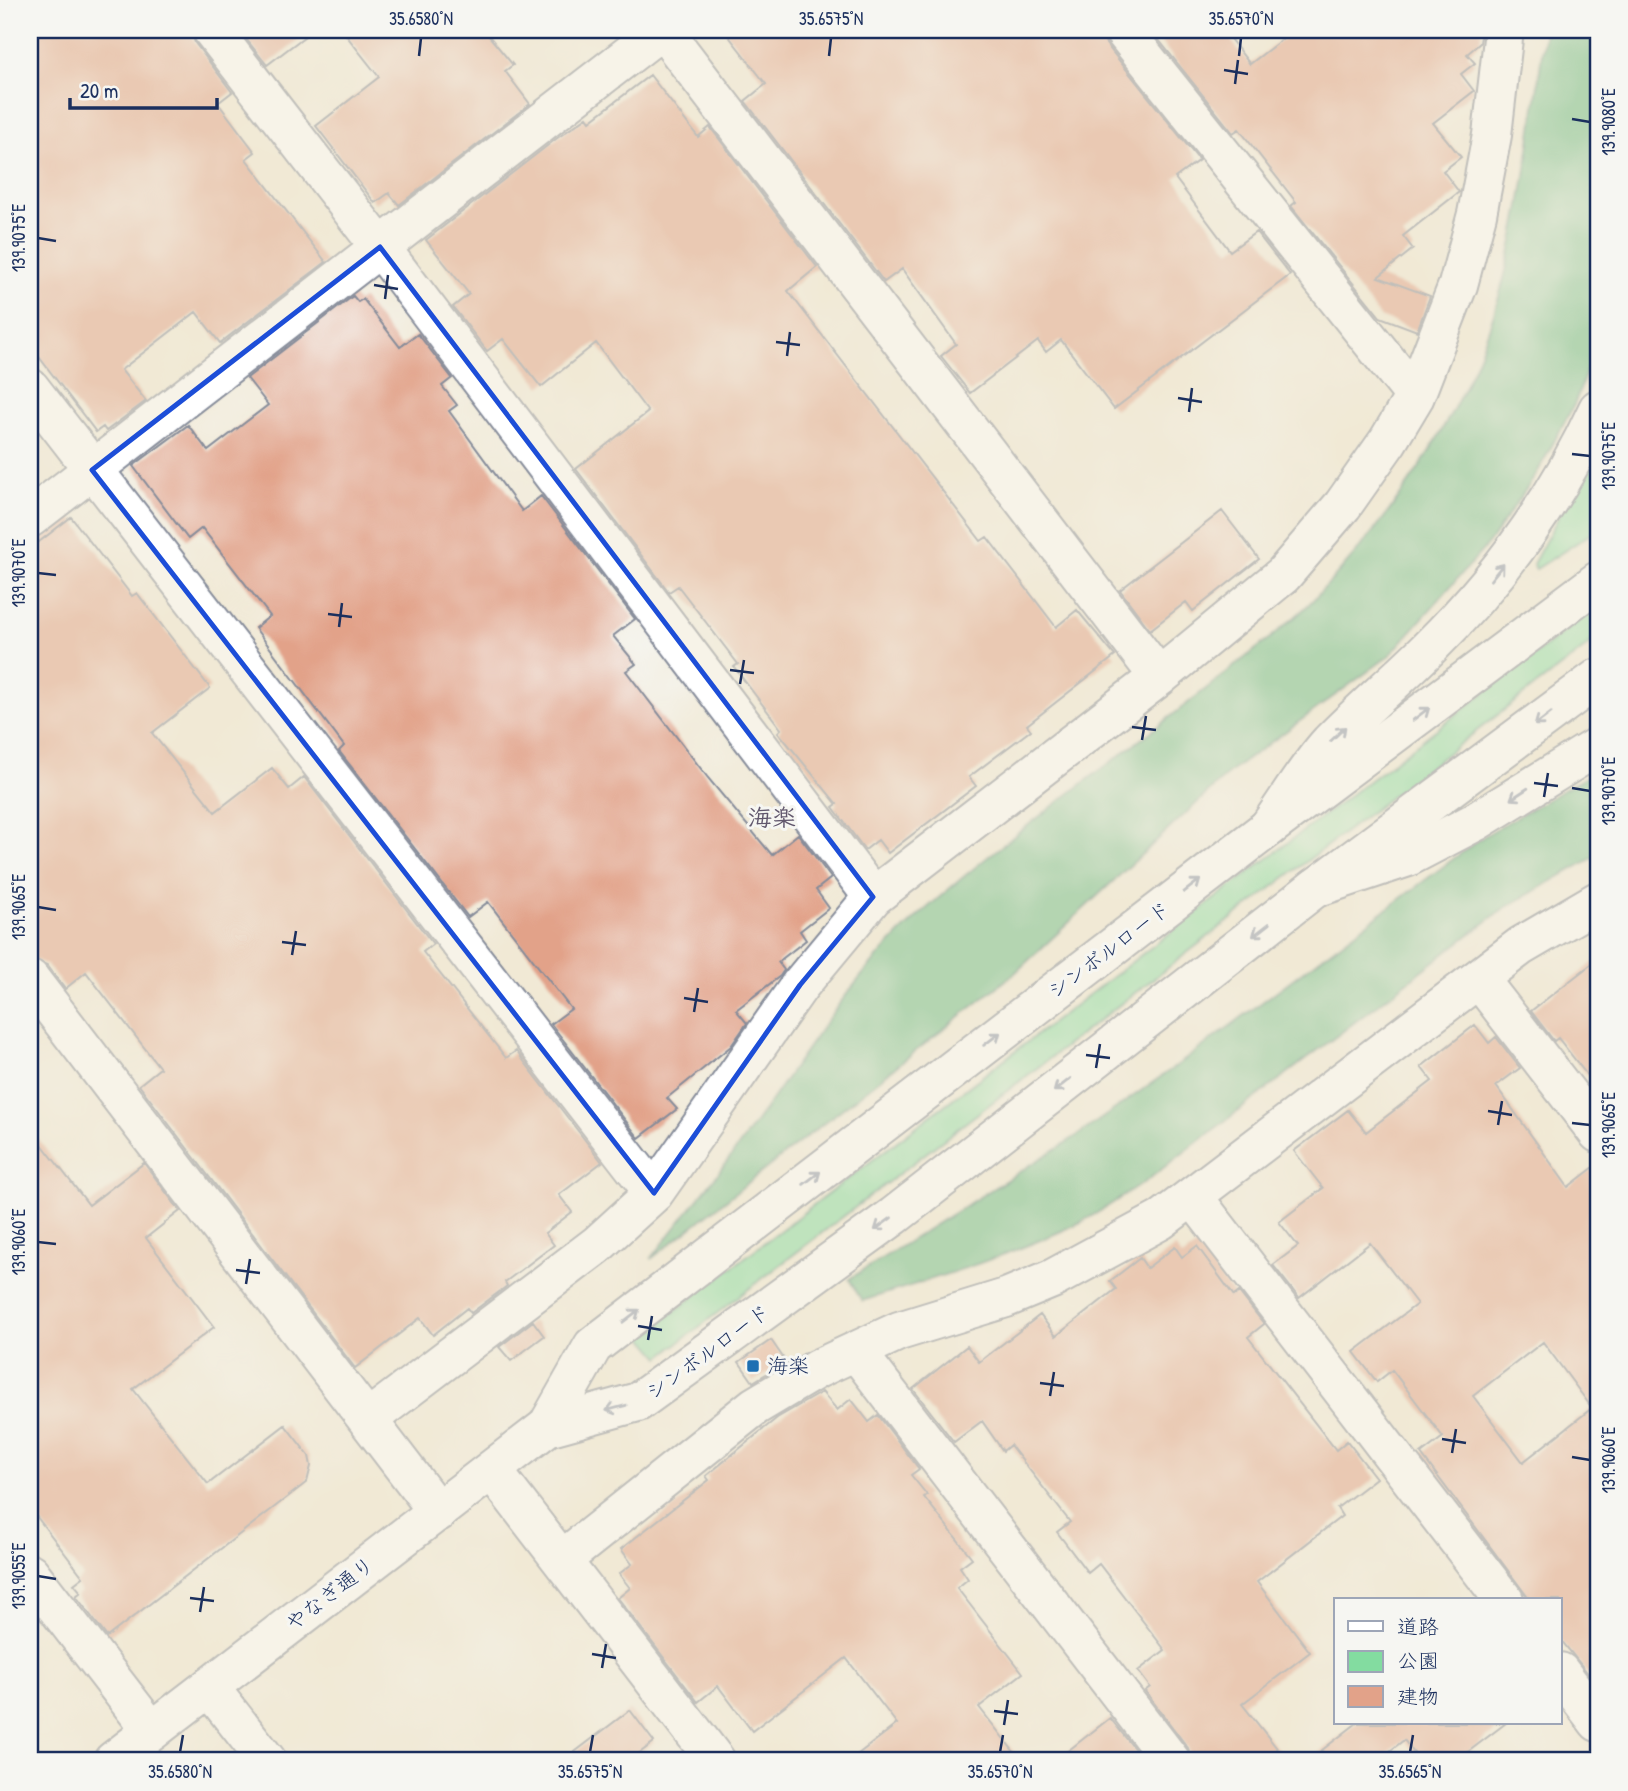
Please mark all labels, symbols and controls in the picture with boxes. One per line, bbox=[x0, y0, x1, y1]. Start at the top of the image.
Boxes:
text: 35.6580°N bbox=[389, 6, 453, 31]
text: 35.6575°N bbox=[799, 6, 863, 31]
text: 35.6570°N bbox=[1208, 6, 1274, 31]
scale bar bbox=[70, 66, 217, 110]
text: 20 m bbox=[80, 76, 118, 105]
text: 139.9080°E bbox=[1596, 88, 1621, 156]
text: 139.9075°E bbox=[6, 204, 31, 272]
text: 139.9075°E bbox=[1596, 422, 1621, 490]
text: 139.9070°E bbox=[6, 539, 31, 607]
one-way arrow bbox=[1489, 563, 1505, 581]
one-way arrow bbox=[1411, 706, 1430, 721]
one-way arrow bbox=[1535, 711, 1553, 726]
one-way arrow bbox=[1330, 726, 1347, 743]
text: 139.9070°E bbox=[1596, 757, 1621, 825]
one-way arrow bbox=[1510, 787, 1529, 802]
district label: 海楽 bbox=[748, 801, 796, 833]
text: 139.9065°E bbox=[6, 874, 31, 940]
one-way arrow bbox=[1183, 878, 1201, 893]
street label: シンボルロード bbox=[1041, 894, 1176, 1005]
one-way arrow bbox=[1253, 923, 1271, 938]
one-way arrow bbox=[983, 1032, 1001, 1047]
one-way arrow bbox=[1054, 1077, 1072, 1092]
text: 139.9065°E bbox=[1596, 1092, 1621, 1158]
one-way arrow bbox=[802, 1170, 820, 1185]
text: 139.9060°E bbox=[6, 1208, 31, 1276]
one-way arrow bbox=[874, 1217, 893, 1231]
street label: シンボルロード bbox=[640, 1297, 776, 1406]
one-way arrow bbox=[621, 1309, 640, 1324]
place label: 海楽 bbox=[767, 1351, 809, 1380]
marker: 海楽 bbox=[745, 1358, 761, 1374]
one-way arrow bbox=[605, 1403, 627, 1416]
text: 139.9060°E bbox=[1596, 1426, 1621, 1494]
text: 139.9055°E bbox=[6, 1542, 31, 1610]
street label: やなぎ通り bbox=[279, 1550, 380, 1637]
legend bbox=[1334, 1598, 1562, 1724]
text: 道路 bbox=[1397, 1612, 1439, 1641]
text: 公園 bbox=[1397, 1646, 1439, 1675]
text: 建物 bbox=[1397, 1682, 1439, 1711]
text: 35.6580°N bbox=[148, 1759, 212, 1784]
text: 35.6575°N bbox=[558, 1759, 622, 1784]
text: 35.6570°N bbox=[967, 1759, 1033, 1784]
text: 35.6565°N bbox=[1379, 1759, 1441, 1784]

